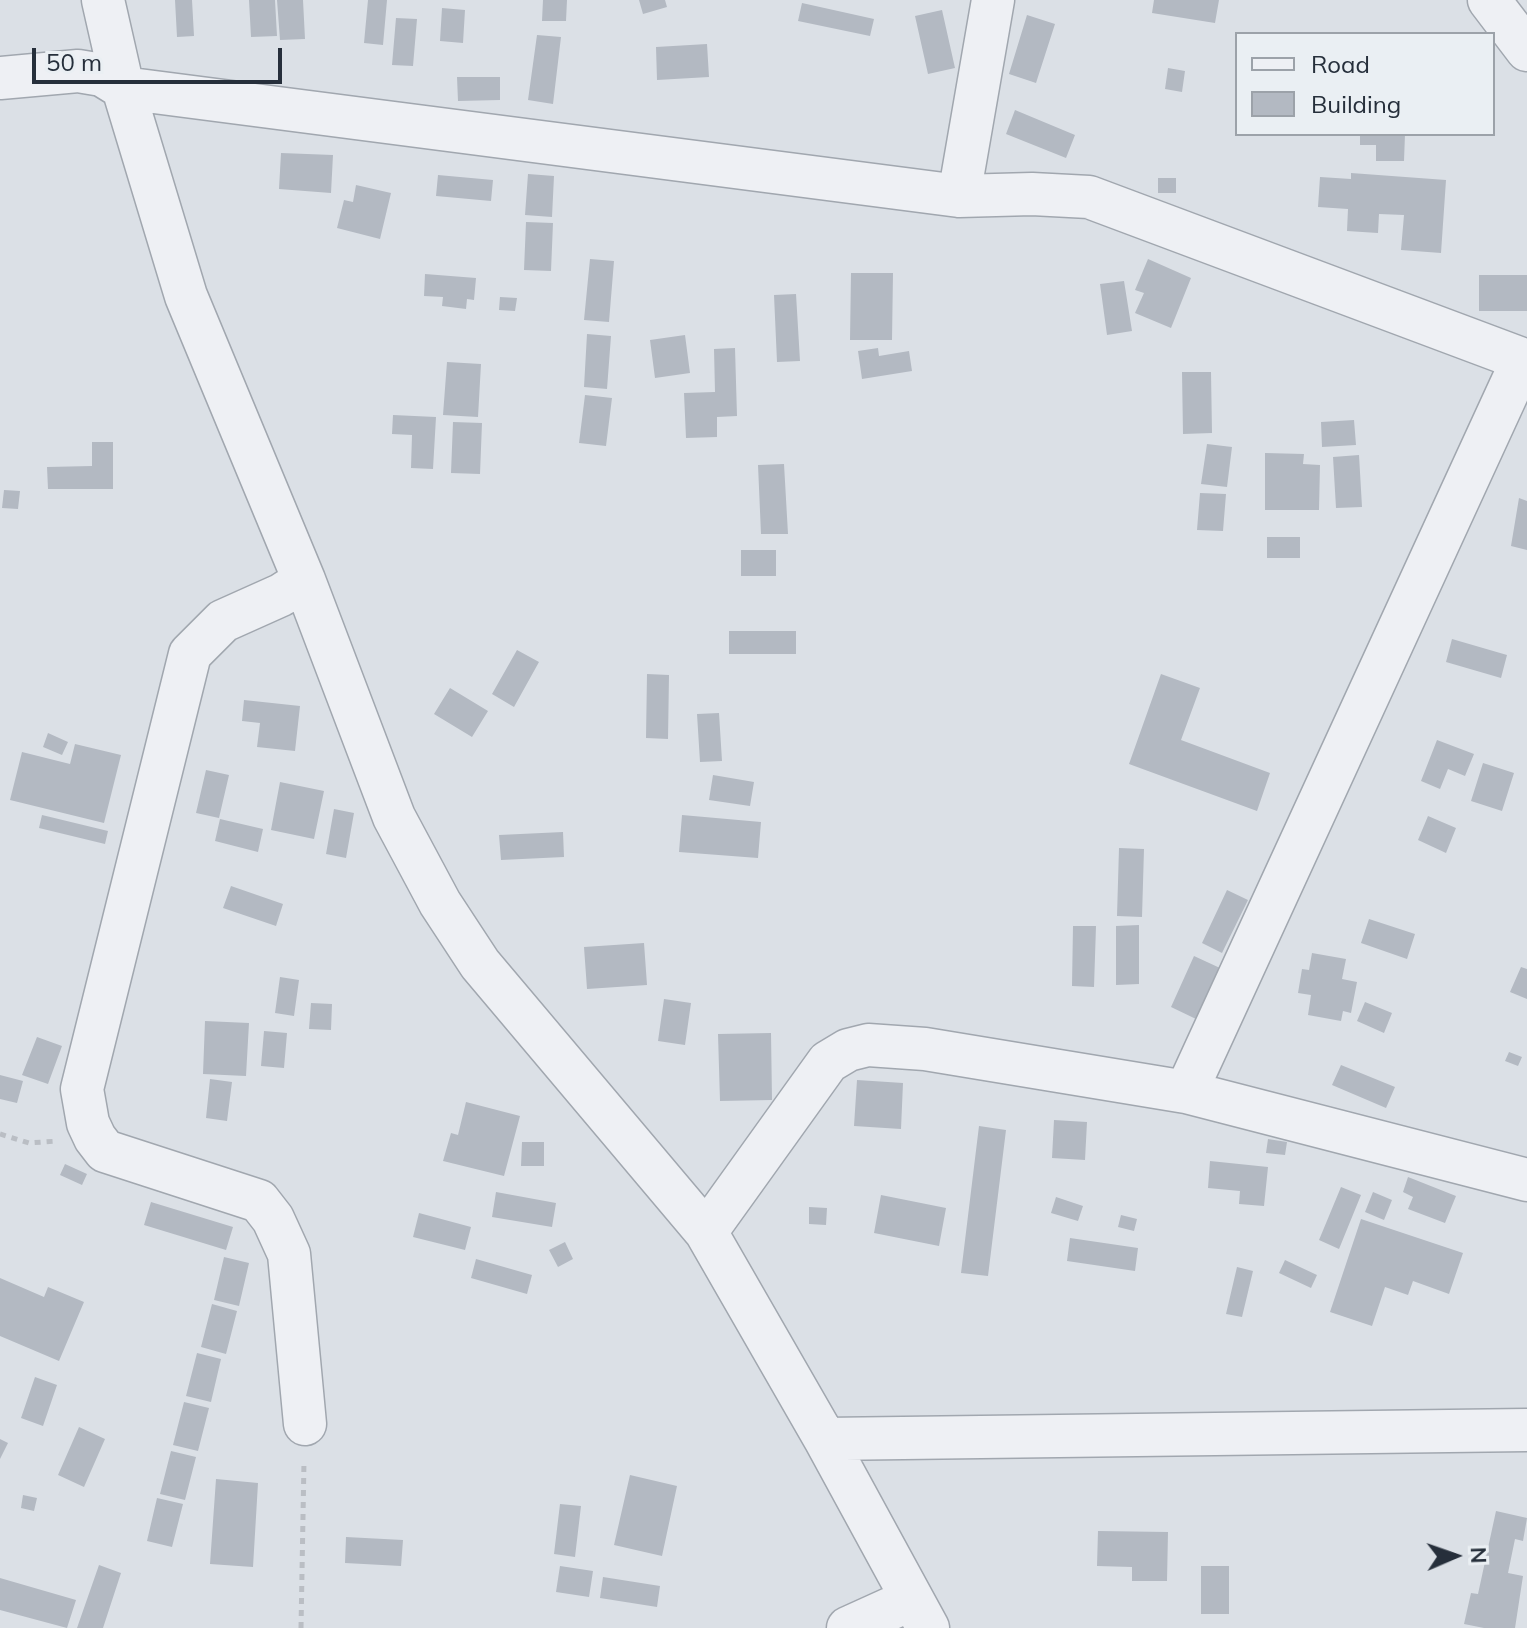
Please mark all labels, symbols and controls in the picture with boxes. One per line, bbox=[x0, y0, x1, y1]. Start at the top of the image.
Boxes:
scale bar bbox=[36, 32, 286, 82]
legend bbox=[1235, 32, 1495, 136]
text: 50 m bbox=[46, 47, 102, 77]
text: Road bbox=[1311, 49, 1370, 79]
text: Building bbox=[1311, 89, 1401, 119]
north arrow bbox=[1415, 1516, 1495, 1596]
text: N bbox=[1465, 1546, 1493, 1564]

